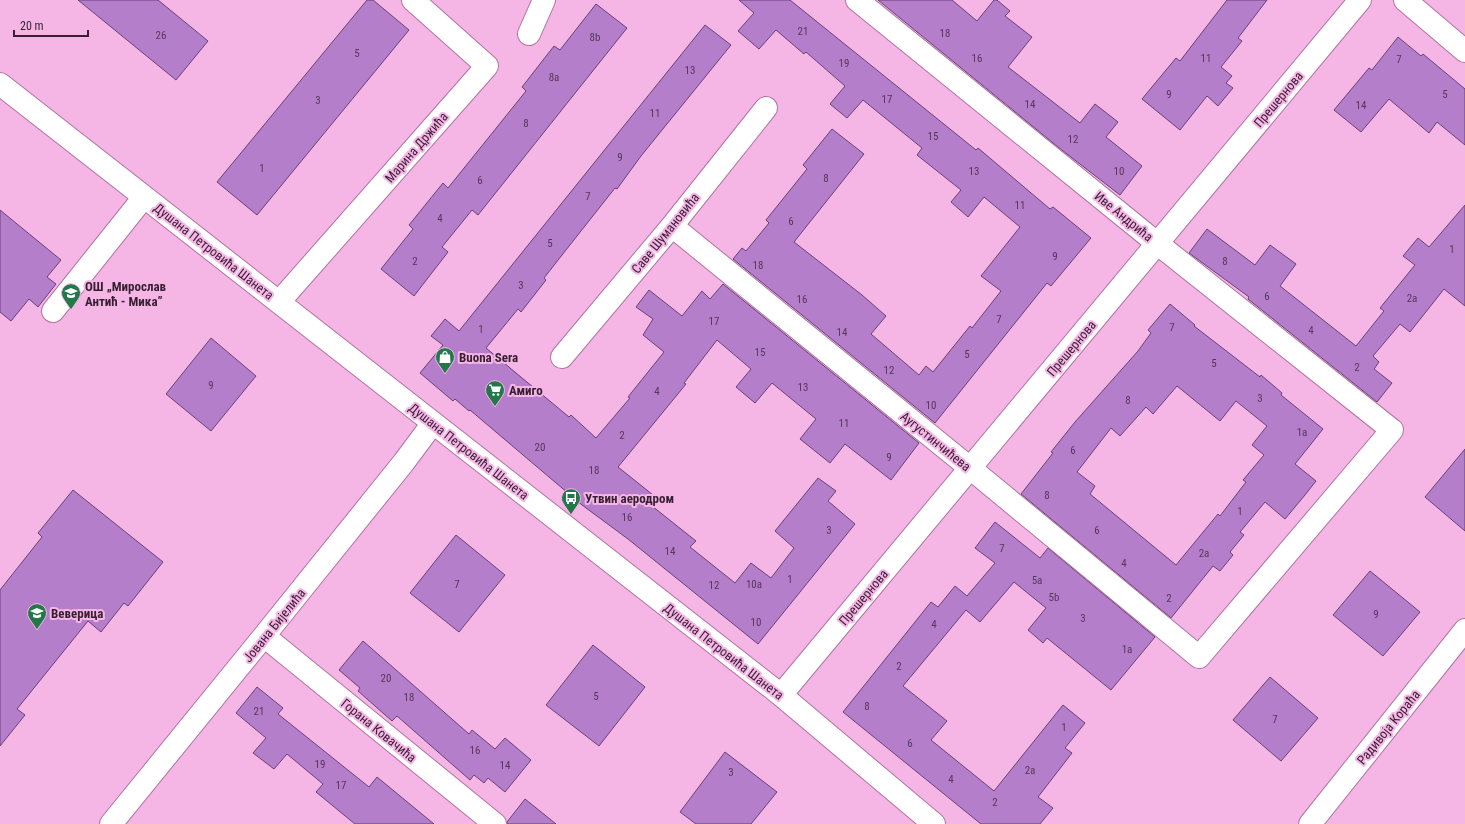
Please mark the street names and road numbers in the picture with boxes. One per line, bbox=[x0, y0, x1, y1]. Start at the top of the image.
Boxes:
street label: Прешернова bbox=[1251, 68, 1306, 130]
street label: Марина Држића bbox=[382, 109, 451, 185]
street label: Иве Андрића bbox=[1092, 188, 1156, 244]
street label: Саве Шумановића bbox=[628, 190, 702, 276]
street label: Душана Петровића Шанета bbox=[151, 200, 277, 303]
street label: Прешернова bbox=[1044, 317, 1099, 379]
street label: Душана Петровића Шанета bbox=[406, 400, 532, 503]
street label: Аугустинчићева bbox=[898, 409, 974, 474]
street label: Прешернова bbox=[836, 566, 891, 628]
street label: Јована Бијелића bbox=[240, 586, 309, 665]
street label: Душана Петровића Шанета bbox=[661, 600, 787, 703]
street label: Радивоја Кораћа bbox=[1354, 687, 1423, 767]
street label: Горана Ковачића bbox=[338, 696, 419, 765]

